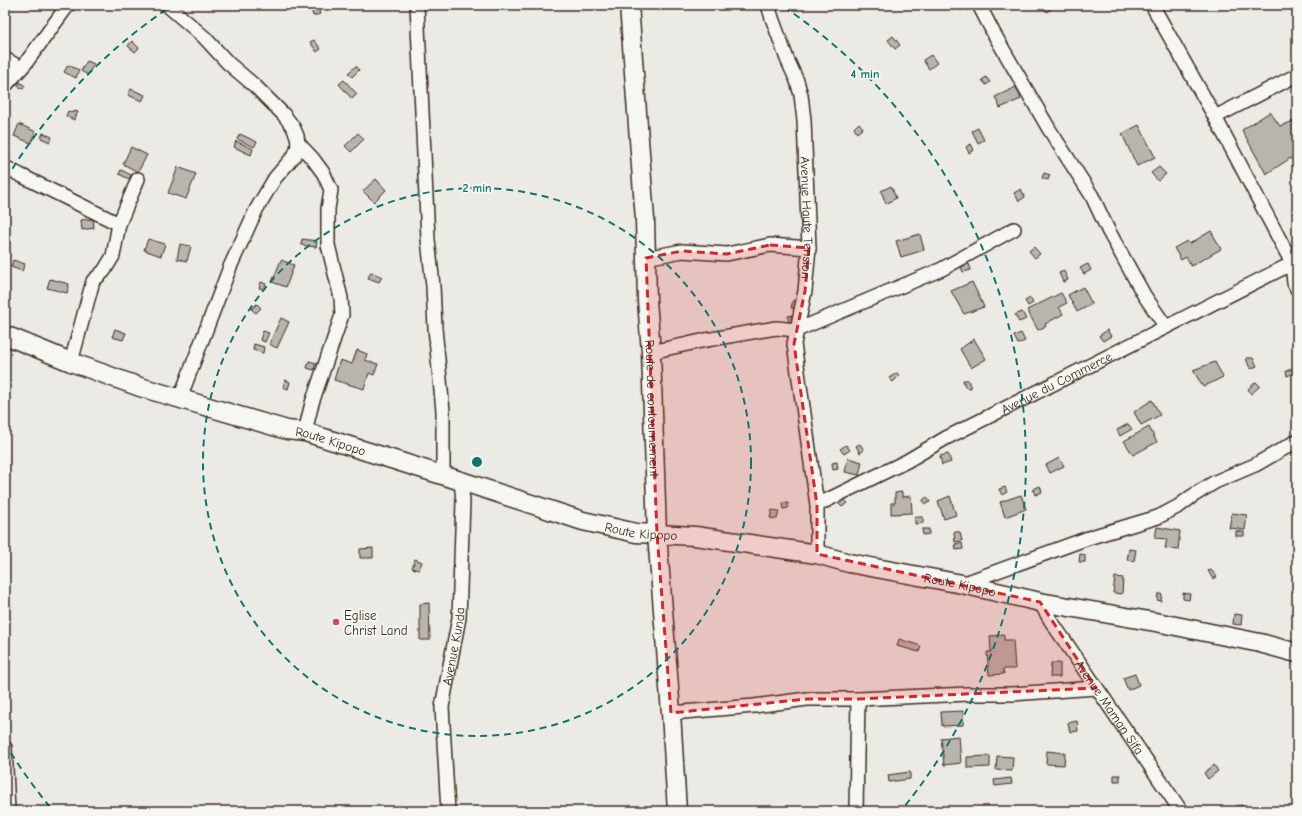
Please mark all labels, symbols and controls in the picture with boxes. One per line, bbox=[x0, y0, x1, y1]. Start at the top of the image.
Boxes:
text: 4 min bbox=[851, 67, 879, 81]
street label: Avenue Haute Tension bbox=[798, 156, 817, 280]
text: 2 min bbox=[462, 181, 492, 195]
street label: Route de contournement bbox=[643, 339, 663, 478]
street label: Avenue du Commerce bbox=[998, 348, 1115, 417]
street label: Route Kipopo bbox=[295, 423, 368, 458]
centre of rings bbox=[470, 455, 484, 469]
street label: Route Kipopo bbox=[603, 519, 678, 543]
street label: Route Kipopo bbox=[923, 570, 998, 599]
street label: Avenue Kunda bbox=[439, 607, 467, 686]
place label: Eglise Christ Land bbox=[344, 608, 408, 638]
marker: Eglise Christ Land bbox=[331, 617, 341, 627]
street label: Avenue Maman Sifa bbox=[1072, 657, 1147, 757]

